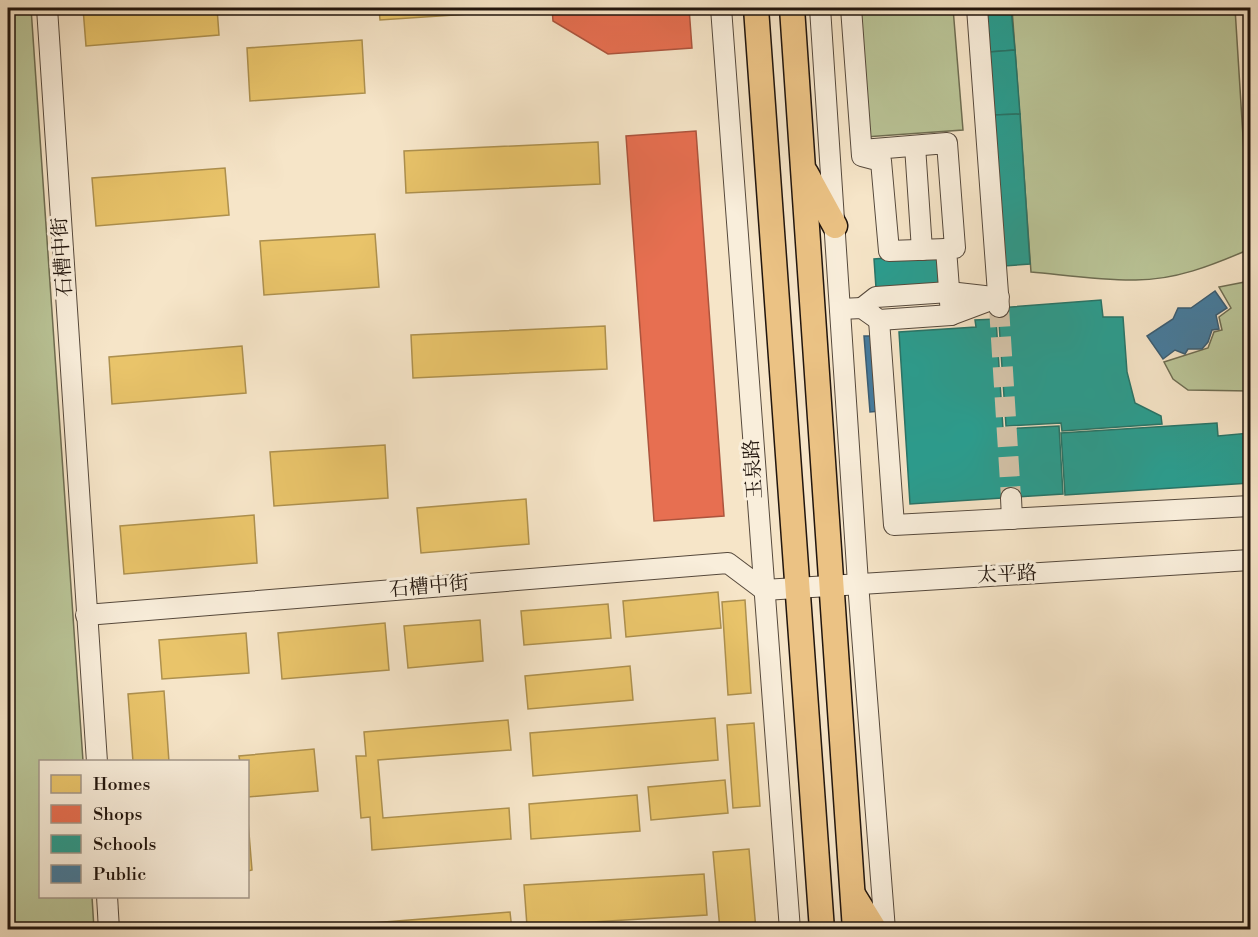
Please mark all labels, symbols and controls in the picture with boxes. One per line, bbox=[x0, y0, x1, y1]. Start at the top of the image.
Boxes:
street label: 石槽中街 bbox=[48, 216, 78, 298]
street label: 玉泉路 bbox=[739, 438, 769, 500]
street label: 太平路 bbox=[976, 561, 1038, 589]
street label: 石槽中街 bbox=[388, 571, 470, 603]
legend bbox=[39, 760, 249, 898]
text: Homes bbox=[93, 773, 150, 796]
text: Shops bbox=[93, 803, 143, 826]
text: Schools bbox=[93, 833, 157, 856]
text: Public bbox=[93, 863, 146, 886]

